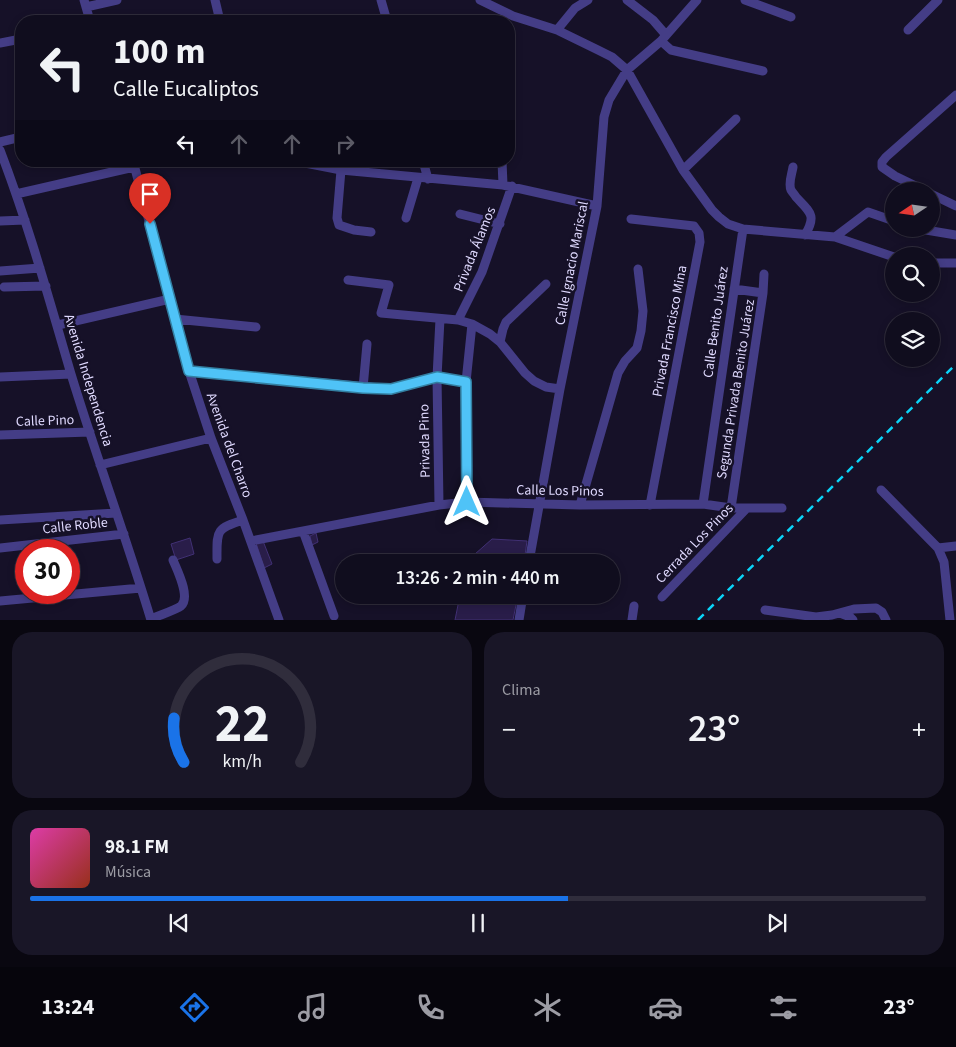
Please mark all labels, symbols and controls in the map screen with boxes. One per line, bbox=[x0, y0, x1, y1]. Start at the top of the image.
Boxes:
text: 100 m bbox=[113, 27, 205, 77]
icon: left bbox=[30, 35, 95, 100]
text: Calle Eucaliptos bbox=[113, 73, 259, 105]
icon: left bbox=[172, 130, 200, 158]
icon: ahead bbox=[225, 130, 253, 158]
icon: ahead bbox=[278, 130, 306, 158]
icon: right bbox=[331, 130, 359, 158]
pin bbox=[129, 173, 171, 224]
icon: arrive bbox=[136, 180, 164, 208]
north arrow bbox=[885, 182, 940, 238]
map controls bbox=[885, 182, 940, 367]
street label: Calle Ignacio Mariscal bbox=[550, 199, 594, 327]
street label: Privada Álamos bbox=[449, 204, 501, 295]
button: search bbox=[885, 247, 940, 302]
street label: Privada Francisco Mina bbox=[647, 264, 693, 399]
street label: Calle Benito Juárez bbox=[698, 265, 734, 379]
street label: Segunda Privada Benito Juárez bbox=[712, 298, 760, 480]
street label: Avenida Independencia bbox=[58, 312, 118, 449]
button: layers bbox=[885, 312, 940, 367]
street label: Avenida del Charro bbox=[201, 390, 257, 501]
street label: Privada Pino bbox=[414, 404, 436, 478]
street label: Calle Pino bbox=[15, 410, 75, 432]
position arrow bbox=[440, 475, 492, 527]
street label: Calle Los Pinos bbox=[516, 480, 604, 502]
street label: Cerrada Los Pinos bbox=[651, 499, 738, 588]
street label: Calle Roble bbox=[41, 513, 109, 539]
speed limit sign: 30 bbox=[15, 539, 80, 604]
text: 13:26 · 2 min · 440 m bbox=[395, 565, 560, 592]
text: Clima bbox=[502, 679, 540, 701]
text: 22 bbox=[215, 688, 269, 762]
text: 23° bbox=[688, 702, 740, 756]
text: − bbox=[502, 710, 516, 750]
text: + bbox=[912, 710, 926, 750]
text: km/h bbox=[222, 749, 262, 774]
text: 98.1 FM bbox=[105, 834, 169, 861]
text: Música bbox=[105, 861, 151, 883]
icon: previous bbox=[165, 909, 193, 937]
icon: pause bbox=[464, 909, 492, 937]
icon: next bbox=[763, 909, 791, 937]
icon: directions bbox=[177, 990, 212, 1025]
icon: music bbox=[295, 990, 330, 1025]
icon: phone bbox=[413, 990, 448, 1025]
icon: climate bbox=[530, 990, 565, 1025]
icon: car bbox=[648, 990, 683, 1025]
icon: filters bbox=[766, 990, 801, 1025]
text: 13:24 bbox=[41, 991, 94, 1023]
text: 23° bbox=[883, 991, 915, 1023]

